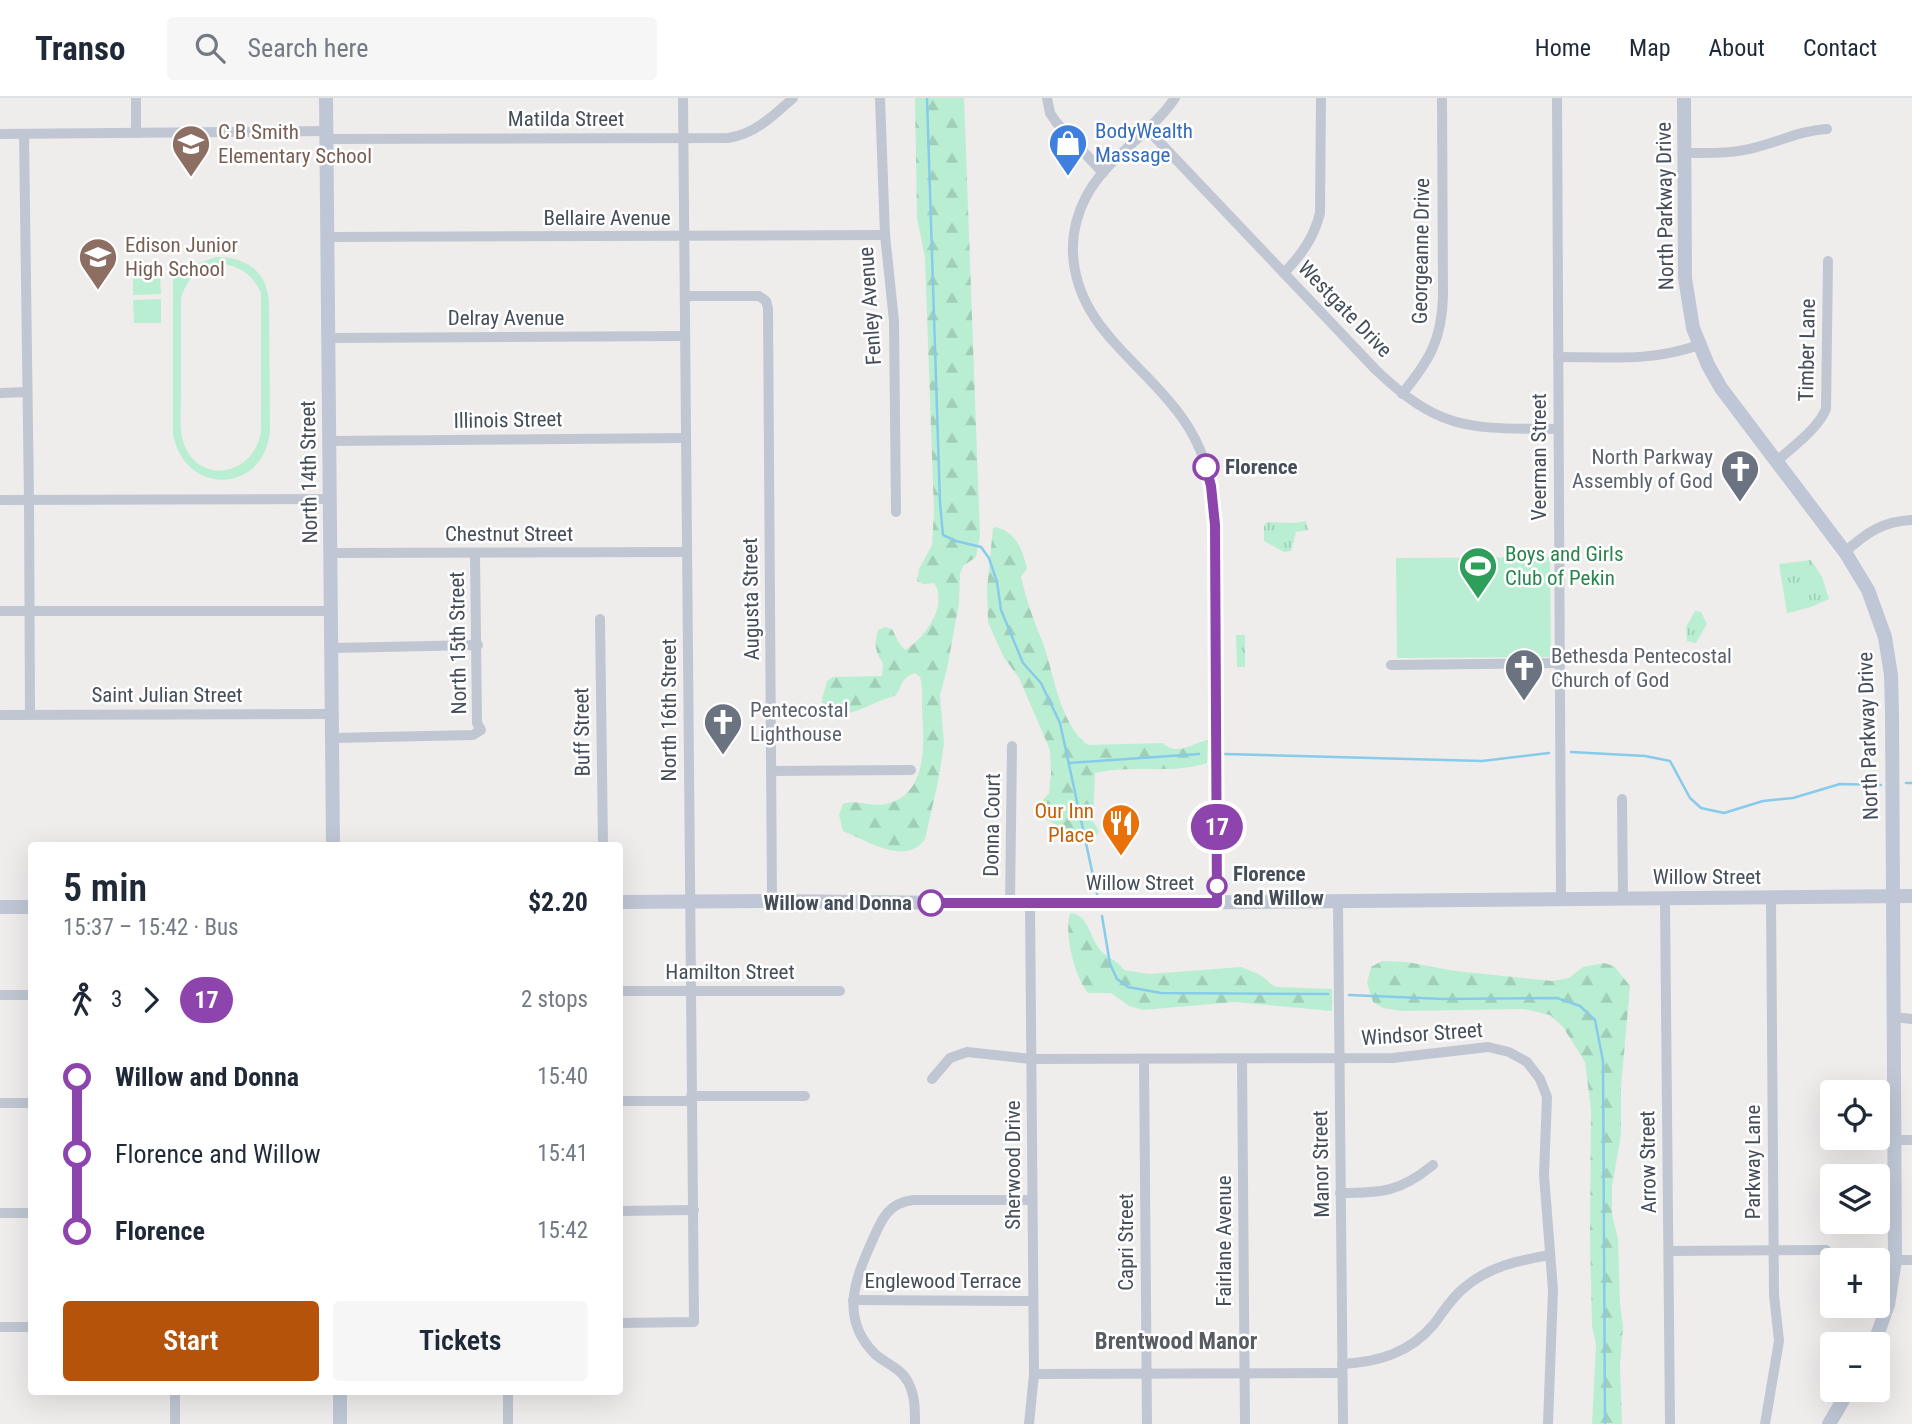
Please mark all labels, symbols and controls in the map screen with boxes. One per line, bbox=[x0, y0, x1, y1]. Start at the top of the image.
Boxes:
search box bbox=[167, 17, 657, 80]
text: Transo bbox=[35, 29, 125, 68]
icon: search bbox=[191, 29, 229, 67]
text: Search here bbox=[247, 33, 368, 63]
text: Home bbox=[1535, 34, 1591, 62]
text: Map bbox=[1629, 34, 1671, 62]
text: About bbox=[1709, 34, 1765, 62]
text: Contact bbox=[1803, 34, 1877, 62]
street label: Matilda Street bbox=[508, 107, 624, 131]
place label: BodyWealth Massage bbox=[1095, 119, 1193, 167]
place label: C B Smith Elementary School bbox=[218, 120, 372, 168]
shop icon: BodyWealth Massage bbox=[1047, 122, 1089, 177]
street label: North Parkway Drive bbox=[1652, 122, 1678, 290]
school or university icon: C B Smith Elementary School bbox=[170, 123, 212, 178]
street label: Georgeanne Drive bbox=[1408, 178, 1434, 324]
street label: Bellaire Avenue bbox=[543, 206, 671, 230]
place label: Edison Junior High School bbox=[125, 233, 238, 281]
school or university icon: Edison Junior High School bbox=[77, 236, 119, 291]
street label: Fenley Avenue bbox=[854, 246, 886, 366]
street label: Westgate Drive bbox=[1293, 256, 1397, 362]
street label: Timber Lane bbox=[1794, 298, 1820, 402]
street label: Delray Avenue bbox=[448, 306, 564, 330]
street label: Veerman Street bbox=[1527, 393, 1551, 521]
street label: North 14th Street bbox=[296, 400, 322, 544]
street label: Illinois Street bbox=[453, 407, 563, 433]
place label: North Parkway Assembly of God bbox=[1572, 445, 1713, 493]
church icon: North Parkway Assembly of God bbox=[1719, 448, 1761, 503]
marker: Florence bbox=[1193, 454, 1219, 480]
place label: Florence bbox=[1225, 455, 1298, 479]
street label: Chestnut Street bbox=[445, 522, 573, 546]
street label: Augusta Street bbox=[738, 538, 764, 660]
place label: Boys and Girls Club of Pekin bbox=[1505, 542, 1623, 590]
sports icon: Boys and Girls Club of Pekin bbox=[1457, 545, 1499, 600]
street label: North 15th Street bbox=[445, 571, 471, 715]
street label: North 16th Street bbox=[657, 639, 681, 781]
place label: Bethesda Pentecostal Church of God bbox=[1551, 644, 1732, 692]
church icon: Bethesda Pentecostal Church of God bbox=[1503, 647, 1545, 702]
street label: North Parkway Drive bbox=[1853, 651, 1883, 820]
street label: Saint Julian Street bbox=[91, 683, 243, 707]
street label: Buff Street bbox=[569, 687, 595, 777]
place label: Pentecostal Lighthouse bbox=[750, 698, 849, 746]
church icon: Pentecostal Lighthouse bbox=[702, 701, 744, 756]
street label: Donna Court bbox=[979, 773, 1005, 877]
place label: Our Inn Place bbox=[1034, 799, 1094, 847]
restaurant icon: Our Inn Place bbox=[1100, 802, 1142, 857]
line badge: 17 bbox=[1186, 804, 1248, 850]
text: 17 bbox=[1205, 813, 1229, 841]
place label: Florence and Willow bbox=[1233, 862, 1324, 910]
street label: Willow Street bbox=[1653, 865, 1761, 889]
text: 5 min bbox=[63, 866, 147, 910]
street label: Willow Street bbox=[1086, 871, 1194, 895]
marker: Florence and Willow bbox=[1207, 876, 1227, 896]
text: $2.20 bbox=[528, 887, 588, 917]
marker: Willow and Donna bbox=[918, 890, 944, 916]
place label: Willow and Donna bbox=[763, 891, 912, 915]
text: 15:37 – 15:42 · Bus bbox=[63, 914, 239, 941]
street label: Hamilton Street bbox=[665, 960, 795, 984]
icon: walk bbox=[63, 981, 101, 1019]
icon: forward bbox=[132, 981, 170, 1019]
text: 3 bbox=[111, 986, 122, 1013]
text: 17 bbox=[194, 986, 219, 1014]
text: 2 stops bbox=[521, 986, 588, 1013]
street label: Windsor Street bbox=[1360, 1018, 1484, 1050]
text: Willow and Donna bbox=[115, 1062, 299, 1092]
text: 15:40 bbox=[537, 1063, 588, 1090]
map controls bbox=[1820, 1080, 1890, 1402]
button: locate bbox=[1820, 1080, 1890, 1150]
street label: Sherwood Drive bbox=[1001, 1100, 1025, 1230]
street label: Parkway Lane bbox=[1741, 1105, 1765, 1219]
street label: Manor Street bbox=[1308, 1110, 1334, 1218]
street label: Arrow Street bbox=[1635, 1110, 1661, 1214]
text: Florence and Willow bbox=[115, 1139, 321, 1169]
text: 15:41 bbox=[537, 1140, 588, 1167]
button: layers bbox=[1820, 1164, 1890, 1234]
street label: Fairlane Avenue bbox=[1212, 1175, 1236, 1307]
street label: Capri Street bbox=[1114, 1193, 1138, 1291]
text: Florence bbox=[115, 1216, 205, 1246]
text: 15:42 bbox=[537, 1217, 588, 1244]
button: + bbox=[1820, 1248, 1890, 1318]
street label: Englewood Terrace bbox=[865, 1269, 1022, 1293]
button: Start bbox=[63, 1301, 319, 1381]
button: Tickets bbox=[333, 1301, 588, 1381]
district label: Brentwood Manor bbox=[1095, 1328, 1258, 1355]
button: − bbox=[1820, 1332, 1890, 1402]

